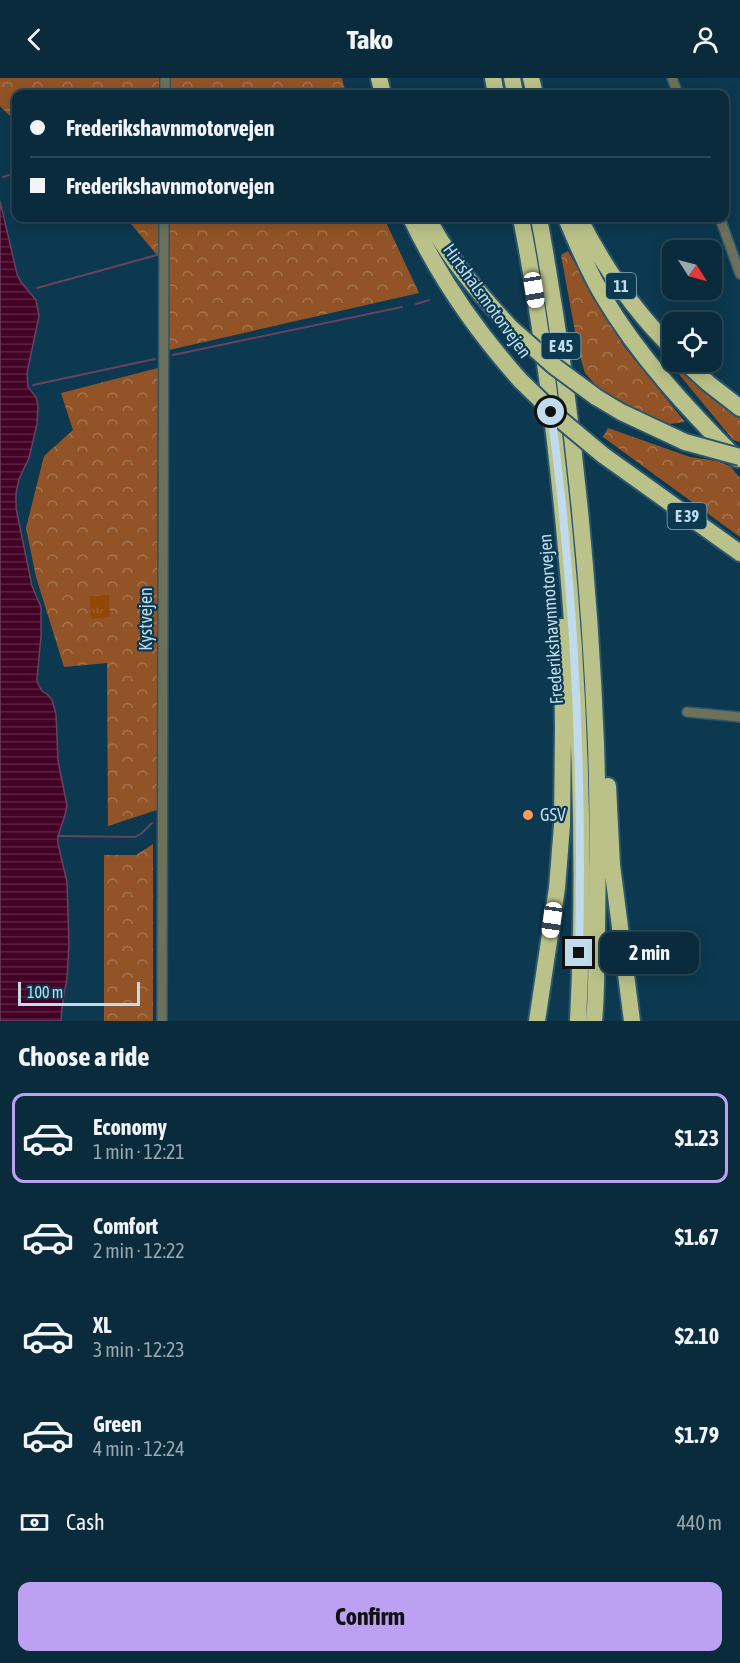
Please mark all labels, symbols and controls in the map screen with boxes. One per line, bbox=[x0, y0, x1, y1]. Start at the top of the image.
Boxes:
icon: back bbox=[18, 23, 51, 56]
icon: person bbox=[689, 23, 722, 56]
text: Tako bbox=[347, 24, 393, 55]
text: Frederikshavnmotorvejen bbox=[66, 115, 275, 141]
text: Frederikshavnmotorvejen bbox=[66, 173, 275, 199]
street label: Hirtshalsmotorvejen bbox=[439, 239, 536, 362]
north arrow bbox=[662, 240, 722, 300]
map controls bbox=[662, 240, 722, 372]
car bbox=[522, 271, 546, 309]
road number: 11 bbox=[606, 273, 636, 299]
button: locate bbox=[662, 312, 722, 372]
road number: E 45 bbox=[542, 333, 580, 359]
route start bbox=[537, 398, 564, 425]
road number: E 39 bbox=[668, 503, 706, 529]
street label: Frederikshavnmotorvejen bbox=[534, 533, 567, 705]
street label: Kystvejen bbox=[135, 587, 156, 651]
place label: GSV bbox=[540, 804, 566, 825]
marker: GSV bbox=[521, 808, 535, 822]
car bbox=[541, 901, 563, 939]
callout: 2 min bbox=[600, 932, 699, 974]
route end bbox=[565, 939, 592, 966]
text: 2 min bbox=[629, 941, 670, 964]
scale bar bbox=[18, 979, 140, 1007]
text: 100 m bbox=[27, 983, 63, 1001]
text: Choose a ride bbox=[18, 1041, 150, 1072]
icon: car bbox=[21, 1111, 75, 1165]
text: Economy bbox=[93, 1114, 167, 1140]
text: $1.23 bbox=[675, 1125, 719, 1151]
text: 1 min · 12:21 bbox=[93, 1140, 185, 1163]
icon: car bbox=[21, 1210, 75, 1264]
text: Comfort bbox=[93, 1213, 158, 1239]
text: $1.67 bbox=[675, 1224, 719, 1250]
text: 2 min · 12:22 bbox=[93, 1239, 185, 1262]
icon: car bbox=[21, 1309, 75, 1363]
text: XL bbox=[93, 1312, 111, 1338]
text: $2.10 bbox=[675, 1323, 719, 1349]
text: 3 min · 12:23 bbox=[93, 1338, 185, 1361]
icon: car bbox=[21, 1408, 75, 1462]
text: Green bbox=[93, 1411, 142, 1437]
text: $1.79 bbox=[675, 1422, 719, 1448]
text: 4 min · 12:24 bbox=[93, 1437, 185, 1460]
icon: cash bbox=[18, 1506, 51, 1539]
text: Cash bbox=[66, 1509, 105, 1535]
text: 440 m bbox=[677, 1511, 722, 1534]
button: Confirm bbox=[18, 1582, 722, 1651]

